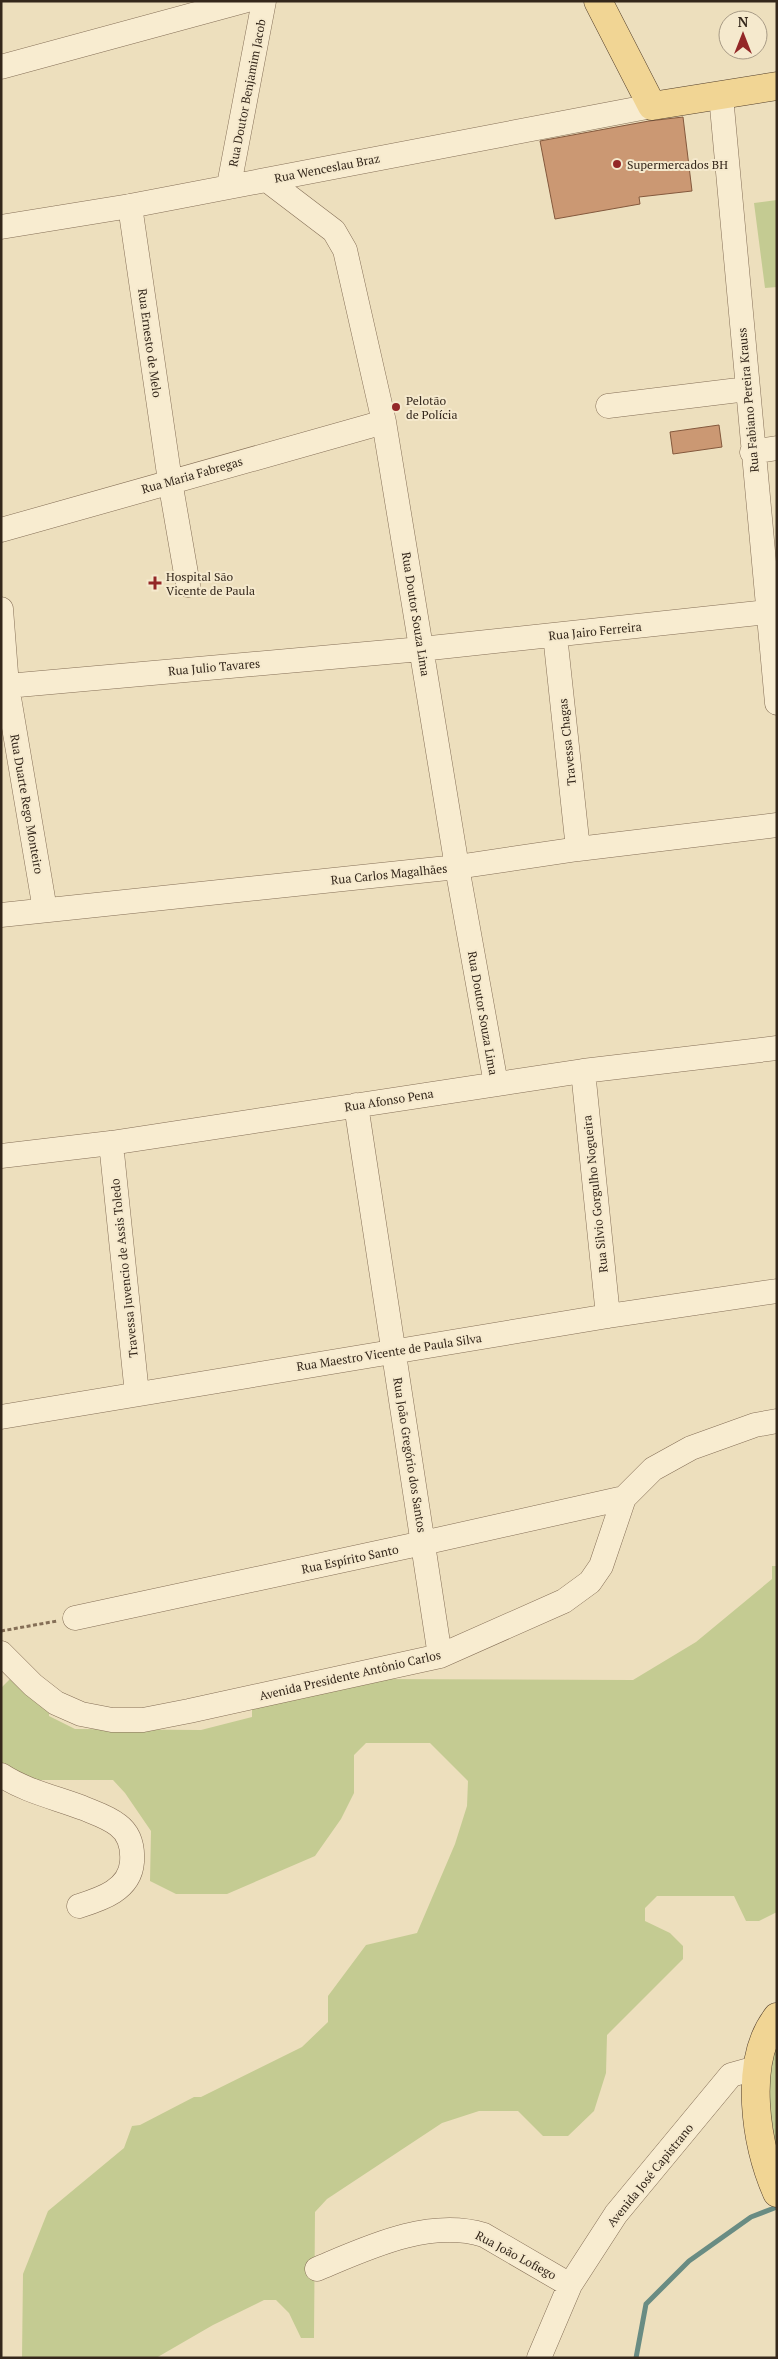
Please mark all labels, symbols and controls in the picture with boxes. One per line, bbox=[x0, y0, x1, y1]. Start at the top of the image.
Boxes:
north arrow bbox=[718, 10, 768, 60]
text: N bbox=[738, 12, 749, 31]
street label: Rua Doutor Benjamim Jacob bbox=[225, 17, 269, 168]
street label: Rua Wenceslau Braz bbox=[273, 150, 381, 186]
place label: Supermercados BH bbox=[627, 157, 728, 172]
marker: Supermercados BH bbox=[611, 158, 623, 170]
street label: Rua Ernesto de Melo bbox=[135, 288, 165, 399]
street label: Rua Fabiano Pereira Krauss bbox=[734, 327, 762, 473]
place label: Pelotão de Polícia bbox=[406, 393, 458, 422]
marker: Pelotão de Polícia bbox=[390, 401, 402, 413]
street label: Rua Maria Fabregas bbox=[140, 453, 244, 497]
street label: Rua Doutor Souza Lima bbox=[399, 551, 433, 677]
place label: Hospital São Vicente de Paula bbox=[166, 569, 255, 598]
marker: Hospital São Vicente de Paula bbox=[148, 576, 162, 590]
street label: Rua Jairo Ferreira bbox=[548, 619, 642, 643]
street label: Rua Julio Tavares bbox=[167, 656, 261, 678]
street label: Travessa Chagas bbox=[555, 698, 579, 786]
street label: Rua Duarte Rego Monteiro bbox=[7, 733, 47, 875]
street label: Rua Carlos Magalhães bbox=[330, 860, 448, 888]
street label: Rua Doutor Souza Lima bbox=[465, 950, 501, 1076]
street label: Rua Afonso Pena bbox=[343, 1086, 435, 1114]
street label: Rua Silvio Gorgulho Nogueira bbox=[579, 1115, 611, 1273]
street label: Travessa Juvencio de Assis Toledo bbox=[107, 1177, 141, 1358]
street label: Rua Maestro Vicente de Paula Silva bbox=[295, 1330, 483, 1374]
street label: Rua João Gregório dos Santos bbox=[390, 1376, 430, 1534]
street label: Rua Espírito Santo bbox=[300, 1541, 400, 1577]
street label: Avenida Presidente Antônio Carlos bbox=[258, 1647, 442, 1703]
street label: Avenida José Capistrano bbox=[604, 2120, 697, 2230]
street label: Rua João Lofiego bbox=[473, 2227, 559, 2283]

